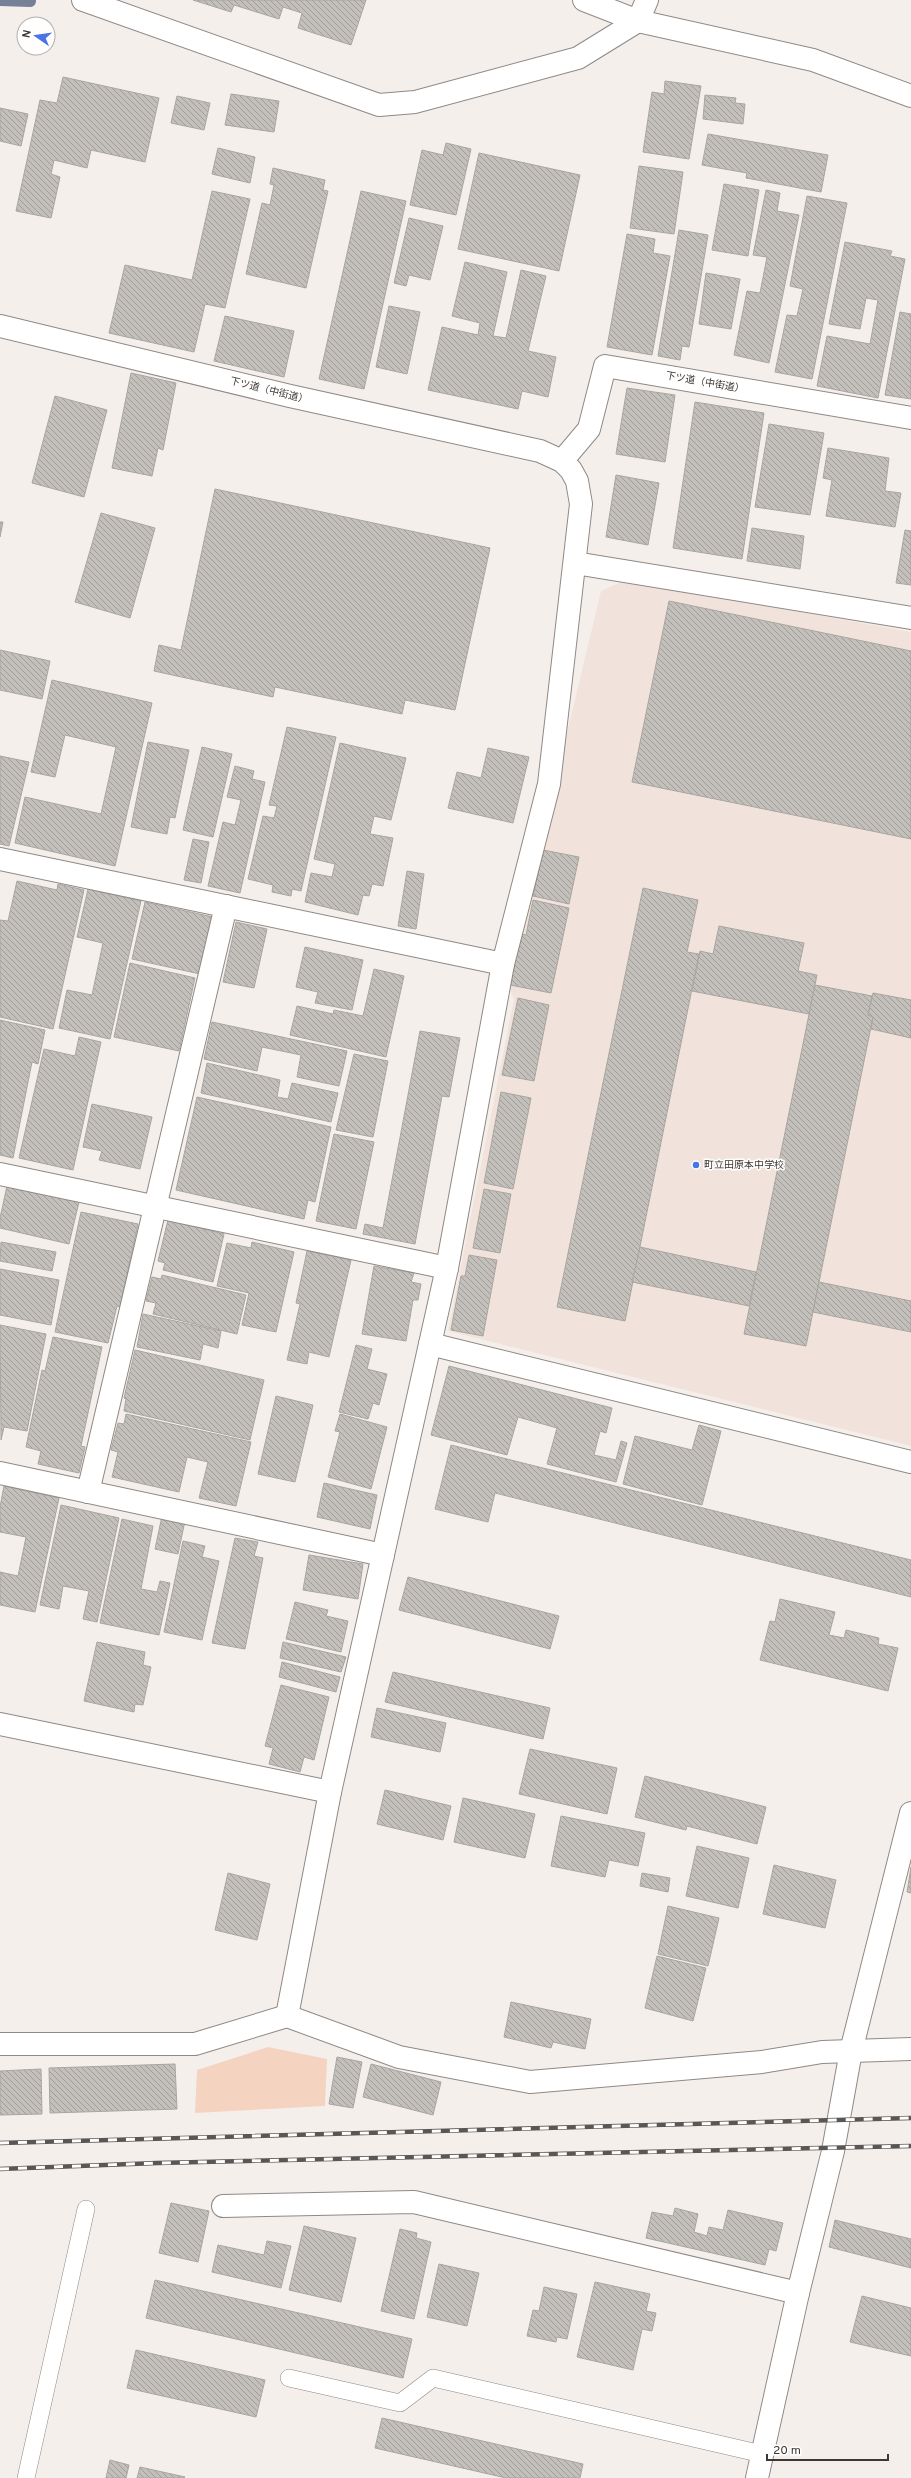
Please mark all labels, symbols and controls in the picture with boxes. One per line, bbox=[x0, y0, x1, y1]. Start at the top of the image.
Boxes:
north arrow bbox=[16, 16, 56, 56]
text: N bbox=[20, 29, 35, 39]
street label: 下ツ道（中街道） bbox=[664, 370, 746, 396]
street label: 下ツ道（中街道） bbox=[229, 375, 309, 407]
place label: 町立田原本中学校 bbox=[704, 1159, 784, 1172]
marker: 町立田原本中学校 bbox=[691, 1160, 701, 1170]
scale bar bbox=[767, 2436, 888, 2462]
text: 20 m bbox=[773, 2443, 801, 2459]

